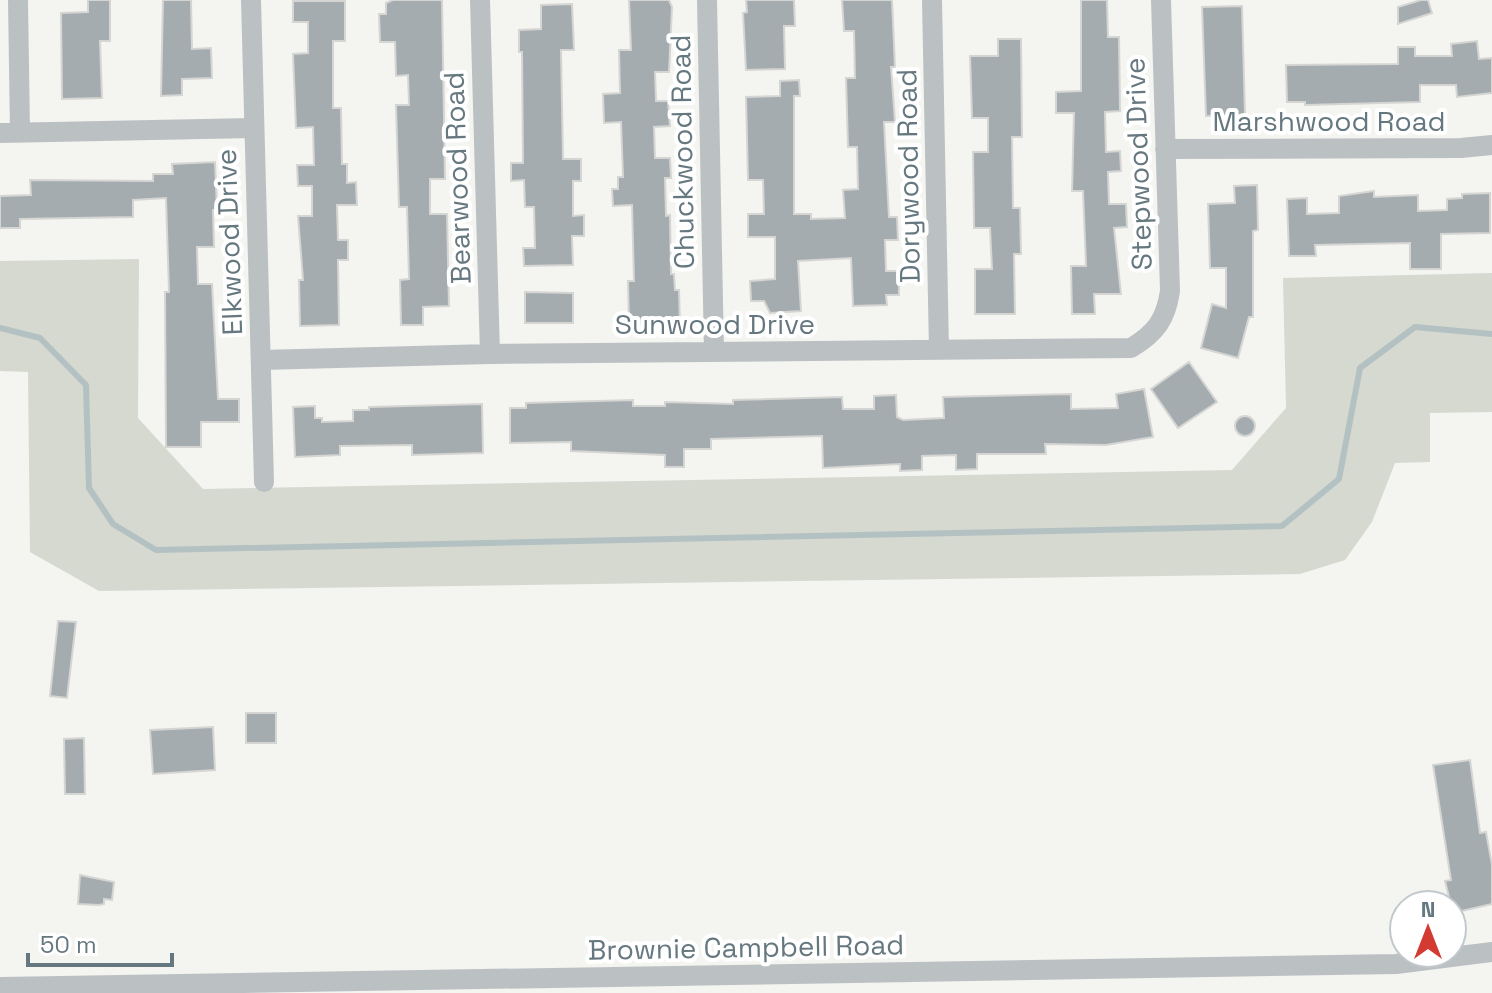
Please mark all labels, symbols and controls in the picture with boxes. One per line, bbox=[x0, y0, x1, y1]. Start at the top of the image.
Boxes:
street label: Chuckwood Road bbox=[662, 34, 702, 270]
street label: Stepwood Drive bbox=[1116, 57, 1160, 271]
street label: Dorywood Road bbox=[888, 69, 928, 283]
street label: Bearwood Road bbox=[435, 71, 479, 285]
street label: Marshwood Road bbox=[1212, 103, 1446, 139]
street label: Elkwood Drive bbox=[208, 148, 250, 336]
street label: Sunwood Drive bbox=[615, 306, 815, 342]
north arrow bbox=[1388, 889, 1468, 969]
text: N bbox=[1421, 895, 1435, 923]
scale bar bbox=[28, 917, 172, 967]
street label: Brownie Campbell Road bbox=[588, 926, 904, 968]
text: 50 m bbox=[40, 929, 97, 960]

